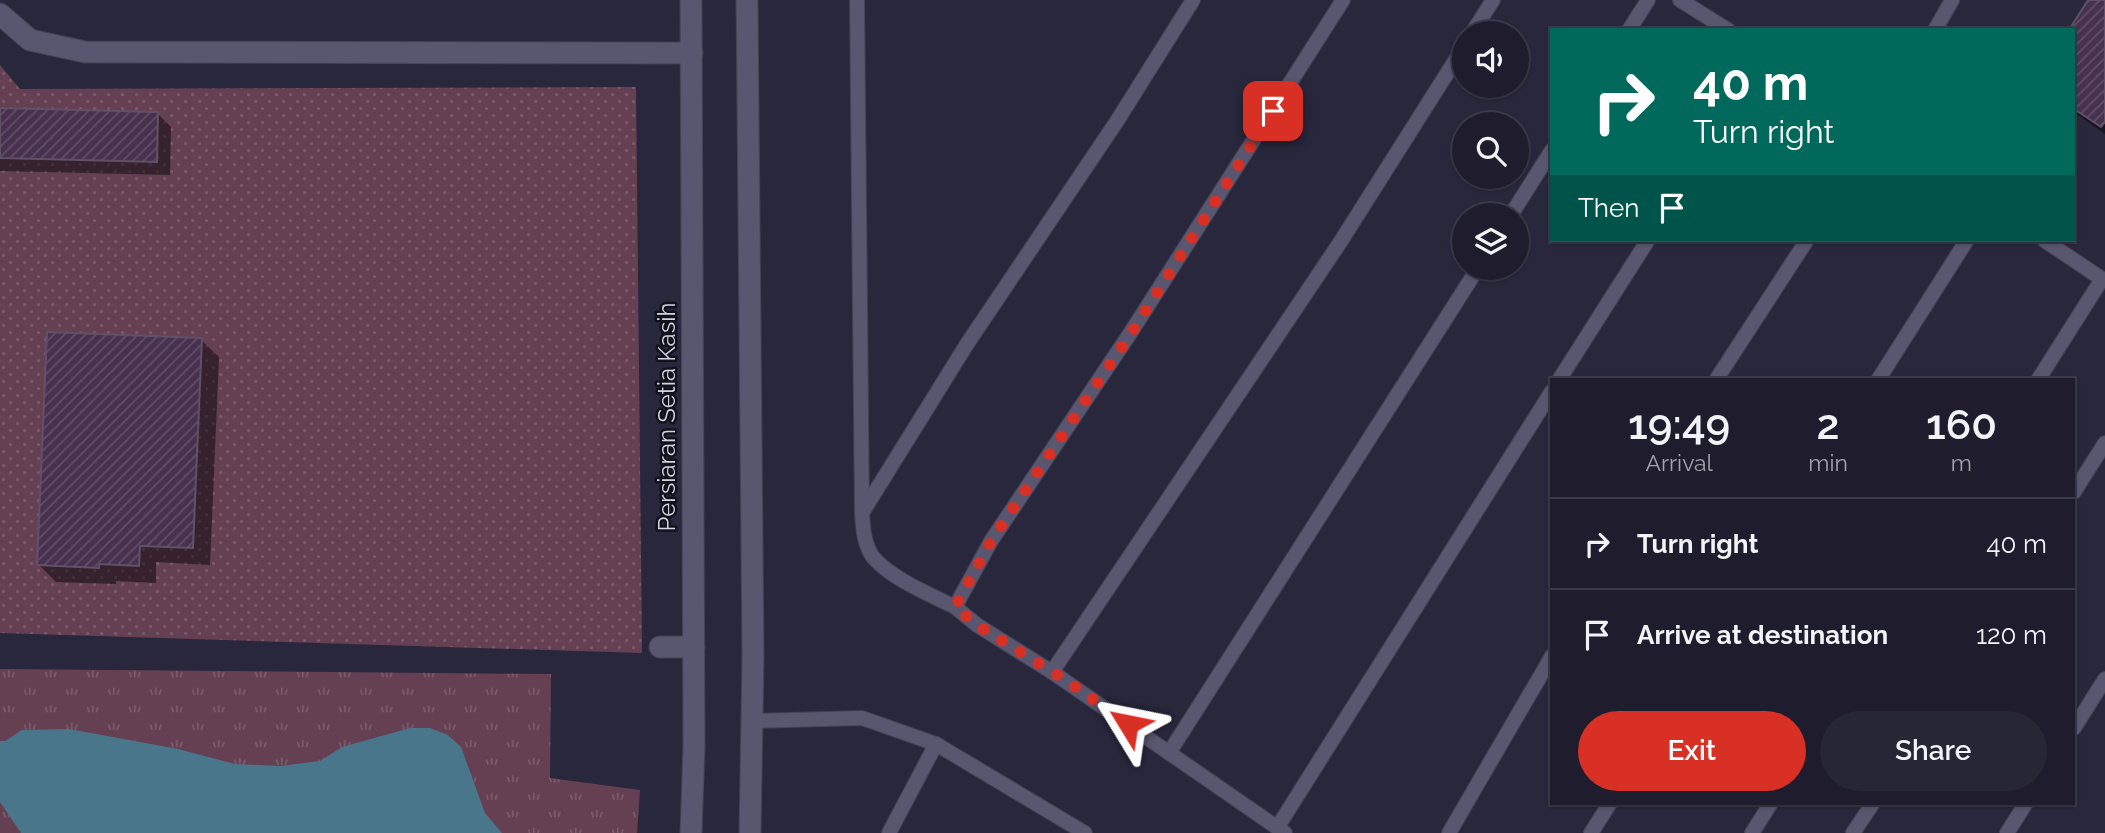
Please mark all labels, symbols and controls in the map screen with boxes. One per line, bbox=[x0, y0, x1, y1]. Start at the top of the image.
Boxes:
map controls bbox=[1452, 21, 1529, 280]
button: sound bbox=[1452, 21, 1529, 98]
text: 40 m bbox=[1693, 54, 1808, 111]
icon: right bbox=[1578, 56, 1669, 147]
pin bbox=[1243, 81, 1303, 141]
icon: arrive bbox=[1254, 92, 1292, 130]
button: search bbox=[1452, 112, 1529, 189]
text: Turn right bbox=[1693, 113, 1834, 150]
icon: arrive bbox=[1653, 189, 1691, 227]
text: Then bbox=[1578, 193, 1639, 223]
button: layers bbox=[1452, 203, 1529, 280]
street label: Persiaran Setia Kasih bbox=[652, 302, 681, 532]
text: 19:49 bbox=[1628, 400, 1730, 449]
text: 2 bbox=[1817, 400, 1840, 449]
text: 160 bbox=[1926, 400, 1997, 449]
text: Arrival bbox=[1645, 449, 1713, 476]
text: min bbox=[1808, 449, 1848, 476]
text: m bbox=[1951, 449, 1972, 476]
icon: right bbox=[1578, 525, 1616, 563]
text: Turn right bbox=[1637, 529, 1758, 559]
text: 40 m bbox=[1986, 529, 2047, 559]
icon: arrive bbox=[1578, 616, 1616, 654]
text: Arrive at destination bbox=[1637, 620, 1888, 650]
text: 120 m bbox=[1976, 620, 2047, 650]
position arrow bbox=[1091, 687, 1165, 761]
button: Exit bbox=[1578, 711, 1806, 791]
button: Share bbox=[1820, 711, 2047, 791]

